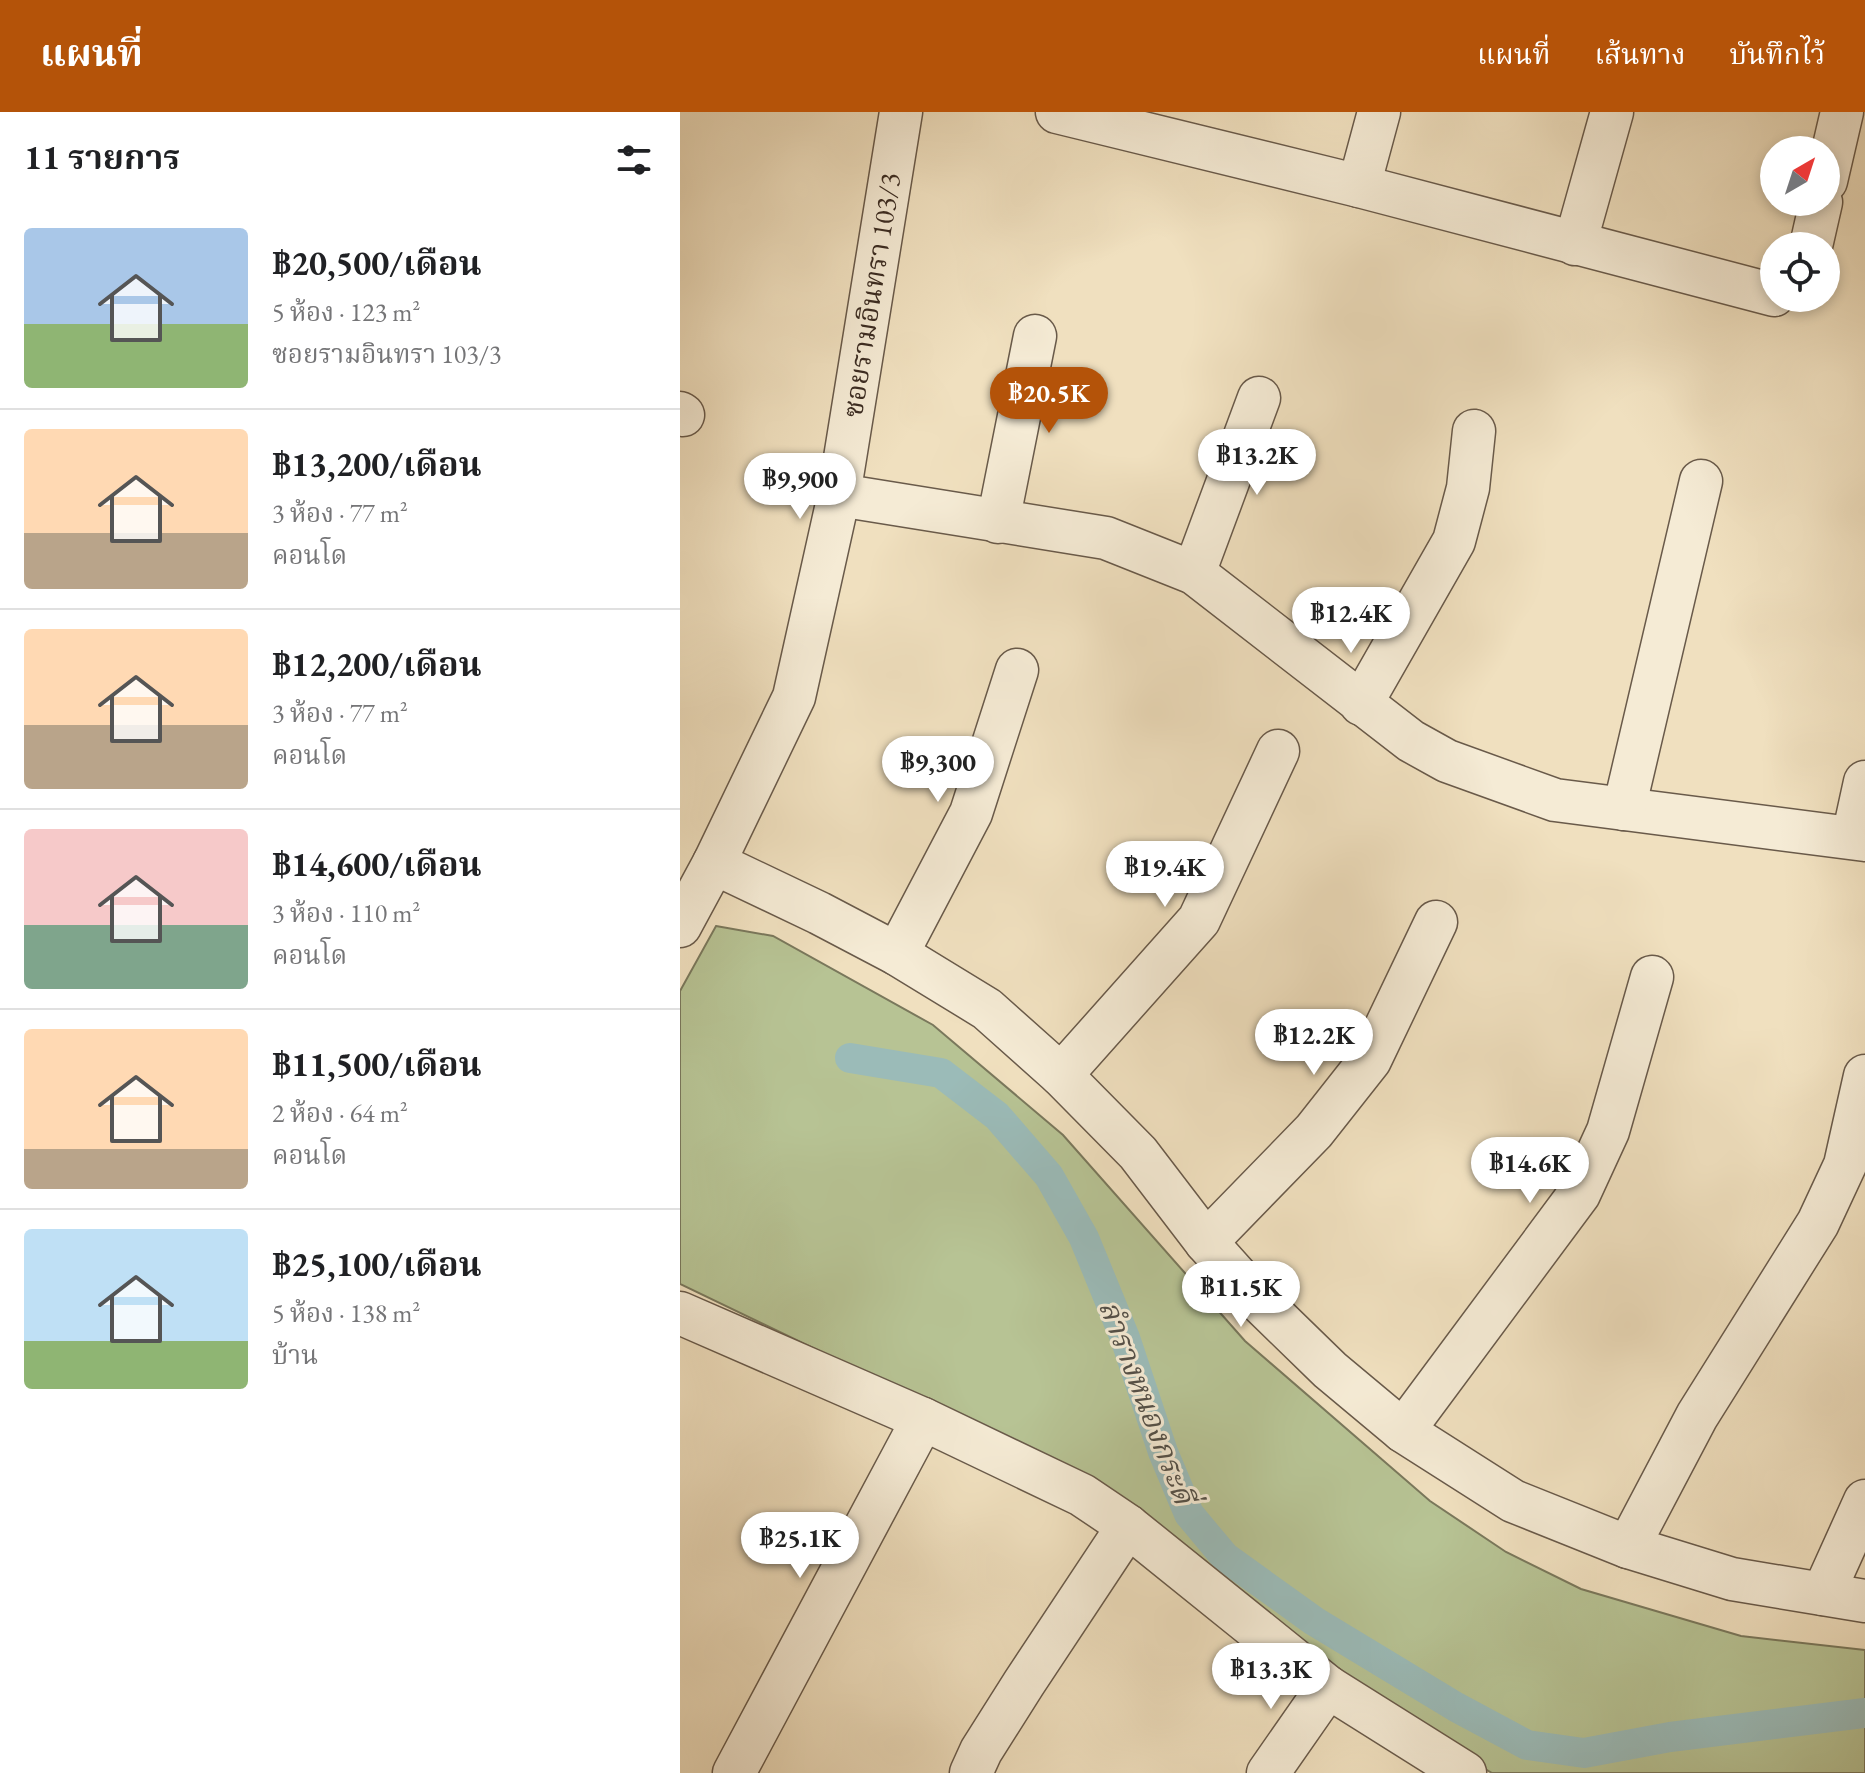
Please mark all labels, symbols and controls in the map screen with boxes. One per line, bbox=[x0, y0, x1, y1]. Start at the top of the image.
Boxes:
text: แผนที่ bbox=[40, 28, 143, 77]
text: แผนที่ bbox=[1477, 36, 1550, 72]
text: เส้นทาง bbox=[1594, 36, 1686, 72]
text: บันทึกไว้ bbox=[1730, 36, 1825, 72]
text: 11 รายการ bbox=[24, 135, 180, 179]
north arrow bbox=[1760, 136, 1840, 216]
map controls bbox=[1760, 136, 1840, 312]
icon: filters bbox=[612, 138, 656, 182]
street label: ซอยรามอินทรา 103/3 bbox=[834, 170, 908, 420]
button: locate bbox=[1760, 232, 1840, 312]
text: ฿20,500/เดือน bbox=[272, 241, 482, 285]
icon: home bbox=[88, 260, 184, 356]
text: 5 ห้อง · 123 m² bbox=[272, 295, 420, 329]
text: ซอยรามอินทรา 103/3 bbox=[272, 337, 502, 371]
pin: ฿20.5K bbox=[984, 367, 1114, 435]
text: ฿20.5K bbox=[1008, 376, 1090, 410]
pin: ฿13.2K bbox=[1192, 429, 1322, 497]
text: ฿13.2K bbox=[1216, 438, 1298, 472]
text: ฿13,200/เดือน bbox=[272, 442, 482, 486]
pin: ฿9,900 bbox=[735, 453, 865, 521]
icon: home bbox=[88, 461, 184, 557]
text: ฿9,900 bbox=[762, 462, 838, 496]
text: 3 ห้อง · 77 m² bbox=[272, 496, 408, 530]
text: คอนโด bbox=[272, 538, 347, 572]
pin: ฿12.4K bbox=[1286, 587, 1416, 655]
text: ฿12.4K bbox=[1310, 596, 1392, 630]
text: ฿12,200/เดือน bbox=[272, 642, 482, 686]
icon: home bbox=[88, 661, 184, 757]
text: 3 ห้อง · 77 m² bbox=[272, 696, 408, 730]
pin: ฿9,300 bbox=[873, 736, 1003, 804]
text: คอนโด bbox=[272, 738, 347, 772]
text: ฿9,300 bbox=[900, 745, 976, 779]
pin: ฿19.4K bbox=[1100, 841, 1230, 909]
text: ฿14,600/เดือน bbox=[272, 842, 482, 886]
text: ฿19.4K bbox=[1124, 850, 1206, 884]
icon: home bbox=[88, 861, 184, 957]
text: 3 ห้อง · 110 m² bbox=[272, 896, 420, 930]
text: คอนโด bbox=[272, 938, 347, 972]
pin: ฿12.2K bbox=[1249, 1009, 1379, 1077]
text: ฿12.2K bbox=[1273, 1018, 1355, 1052]
text: ฿11,500/เดือน bbox=[272, 1042, 482, 1086]
icon: home bbox=[88, 1061, 184, 1157]
text: 2 ห้อง · 64 m² bbox=[272, 1096, 408, 1130]
pin: ฿14.6K bbox=[1465, 1137, 1595, 1205]
text: คอนโด bbox=[272, 1138, 347, 1172]
text: ฿14.6K bbox=[1489, 1146, 1571, 1180]
text: ฿25,100/เดือน bbox=[272, 1242, 482, 1286]
icon: home bbox=[88, 1261, 184, 1357]
pin: ฿11.5K bbox=[1176, 1261, 1306, 1329]
text: ฿11.5K bbox=[1200, 1270, 1282, 1304]
water label: ลำรางหนองกระดี่ bbox=[1090, 1294, 1208, 1515]
text: 5 ห้อง · 138 m² bbox=[272, 1296, 420, 1330]
text: บ้าน bbox=[272, 1338, 318, 1372]
pin: ฿25.1K bbox=[735, 1512, 865, 1580]
text: ฿25.1K bbox=[759, 1521, 841, 1555]
pin: ฿13.3K bbox=[1206, 1643, 1336, 1711]
text: ฿13.3K bbox=[1230, 1652, 1312, 1686]

